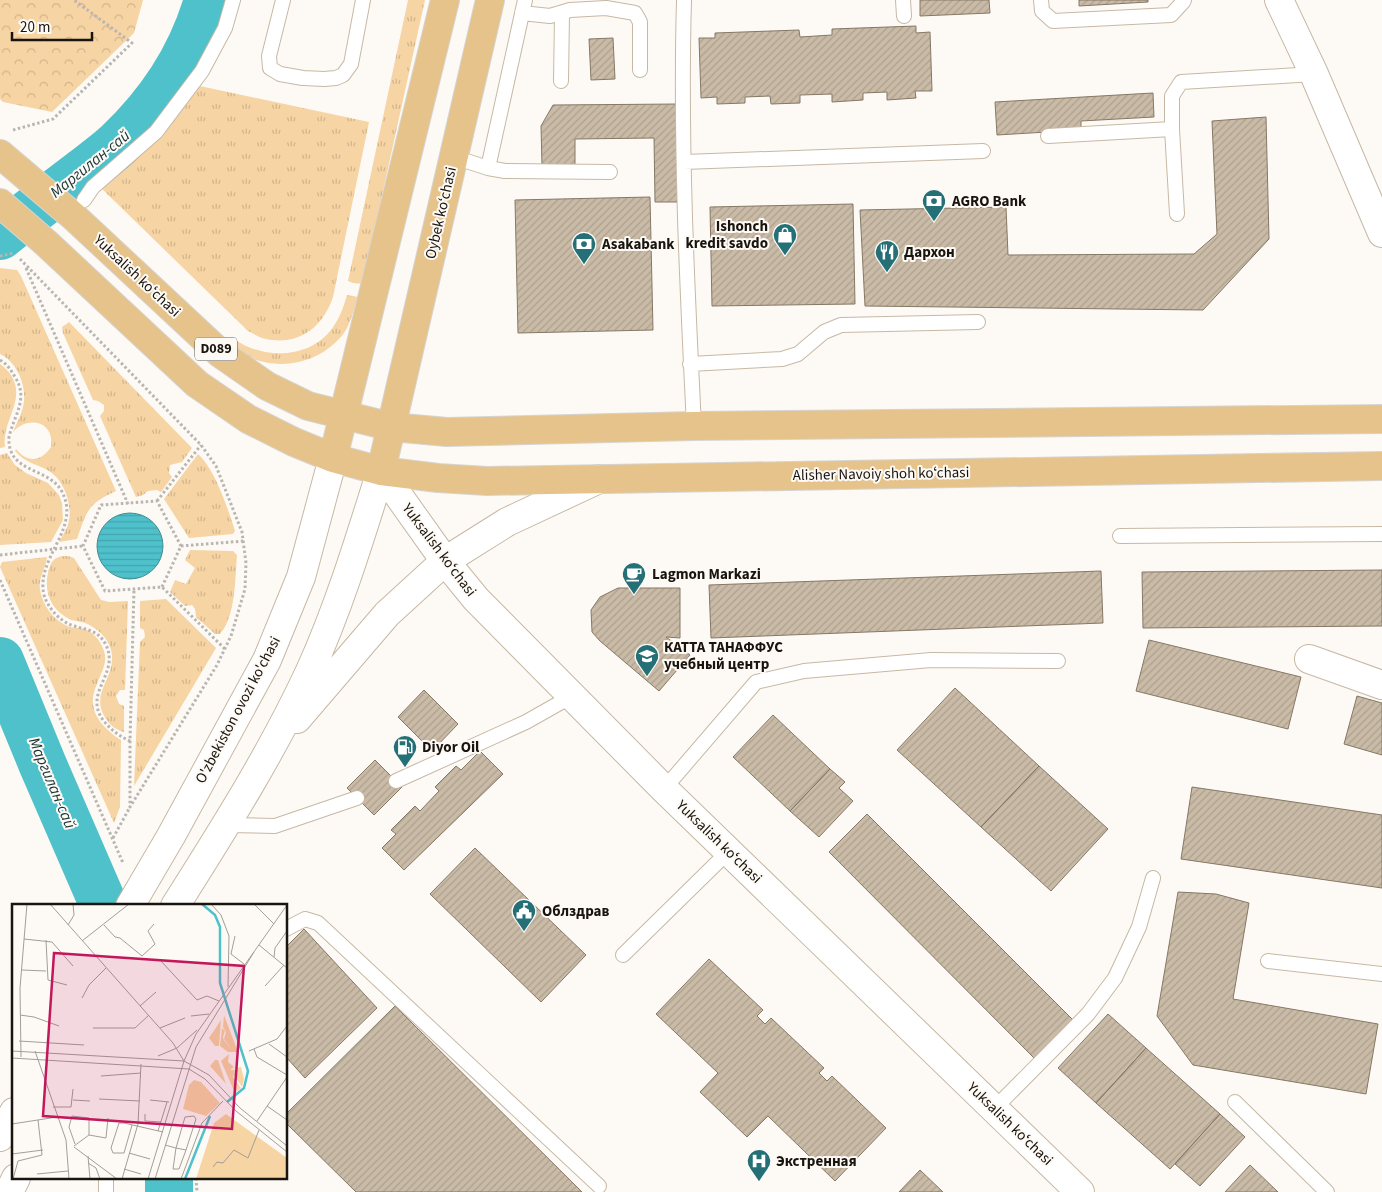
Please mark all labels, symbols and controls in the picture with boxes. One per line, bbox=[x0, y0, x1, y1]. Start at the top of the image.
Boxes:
scale bar bbox=[12, 10, 92, 42]
text: 20 m bbox=[20, 17, 50, 38]
water label: Маргилан-сай bbox=[45, 125, 135, 203]
street label: Oybek ko‘chasi bbox=[420, 165, 462, 261]
bank icon: AGRO Bank bbox=[921, 188, 947, 222]
place label: AGRO Bank bbox=[951, 191, 1027, 212]
place label: Ishonch kredit savdo bbox=[686, 216, 768, 254]
shop icon: Ishonch kredit savdo bbox=[772, 222, 798, 256]
street label: Yuksalish koʻchasi bbox=[88, 229, 185, 322]
bank icon: Asakabank bbox=[571, 231, 597, 265]
place label: Asakabank bbox=[601, 234, 675, 255]
restaurant icon: Дархон bbox=[874, 239, 900, 273]
place label: Дархон bbox=[904, 242, 955, 263]
road number: D089 bbox=[195, 338, 237, 360]
street label: Alisher Navoiy shoh koʻchasi bbox=[793, 462, 969, 486]
street label: Yuksalish koʻchasi bbox=[396, 498, 481, 601]
cafe icon: Lagmon Markazi bbox=[621, 561, 647, 595]
place label: Lagmon Markazi bbox=[652, 564, 761, 585]
street label: O'zbekiston ovozi ko'chasi bbox=[190, 633, 286, 787]
place label: КАТТА ТАНАФФУС учебный центр bbox=[664, 637, 783, 675]
school or university icon: КАТТА ТАНАФФУС учебный центр bbox=[634, 643, 660, 677]
water label: Маргилан-сай bbox=[23, 734, 81, 832]
fuel station icon: Diyor Oil bbox=[392, 734, 418, 768]
place label: Diyor Oil bbox=[422, 737, 480, 758]
street label: Yuksalish koʻchasi bbox=[671, 795, 767, 888]
public building icon: Облздрав bbox=[511, 898, 537, 932]
place label: Облздрав bbox=[542, 901, 610, 922]
inset map bbox=[12, 904, 288, 1180]
street label: Yuksalish koʻchasi bbox=[962, 1077, 1058, 1170]
hospital icon: Экстренная bbox=[746, 1148, 772, 1182]
place label: Экстренная bbox=[776, 1151, 857, 1172]

